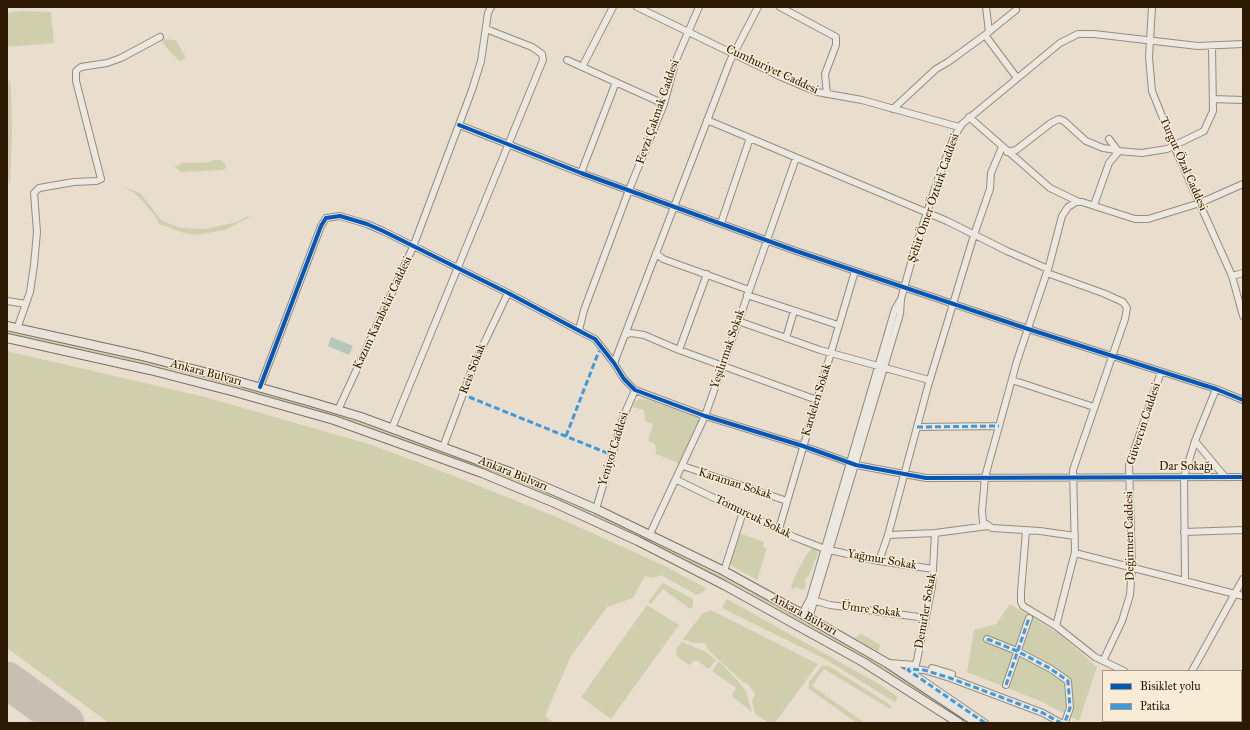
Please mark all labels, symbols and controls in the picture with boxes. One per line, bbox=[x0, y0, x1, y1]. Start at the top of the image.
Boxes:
street label: Cumhuriyet Caddesi bbox=[723, 42, 821, 98]
street label: Fevzi Çakmak Caddesi bbox=[633, 58, 683, 166]
street label: Turgut Özal Caddesi bbox=[1156, 115, 1210, 213]
street label: Şehit Ömer Öztürk Caddesi bbox=[905, 131, 963, 265]
street label: Kazım Karabekir Caddesi bbox=[350, 254, 416, 372]
street label: Yeşilırmak Sokak bbox=[708, 307, 748, 391]
street label: Reis Sokak bbox=[457, 342, 489, 396]
street label: Ankara Bulvarı bbox=[169, 357, 243, 389]
street label: Kardelen Sokak bbox=[799, 362, 835, 438]
street label: Güvercin Caddesi bbox=[1124, 381, 1164, 467]
street label: Yeniyol Caddesi bbox=[596, 410, 632, 488]
street label: Ankara Bulvarı bbox=[476, 454, 550, 494]
street label: Dar Sokağı bbox=[1159, 460, 1213, 474]
street label: Karaman Sokak bbox=[696, 465, 774, 503]
street label: Değirmen Caddesi bbox=[1122, 491, 1138, 581]
street label: Tomurcuk Sokak bbox=[713, 492, 793, 542]
street label: Yağmur Sokak bbox=[846, 547, 918, 573]
street label: Demirler Sokak bbox=[912, 572, 940, 650]
street label: Ankara Bulvarı bbox=[768, 591, 840, 639]
street label: Ümre Sokak bbox=[840, 599, 902, 621]
legend bbox=[1102, 670, 1242, 722]
text: Bisiklet yolu bbox=[1140, 679, 1201, 693]
text: Patika bbox=[1140, 699, 1170, 713]

